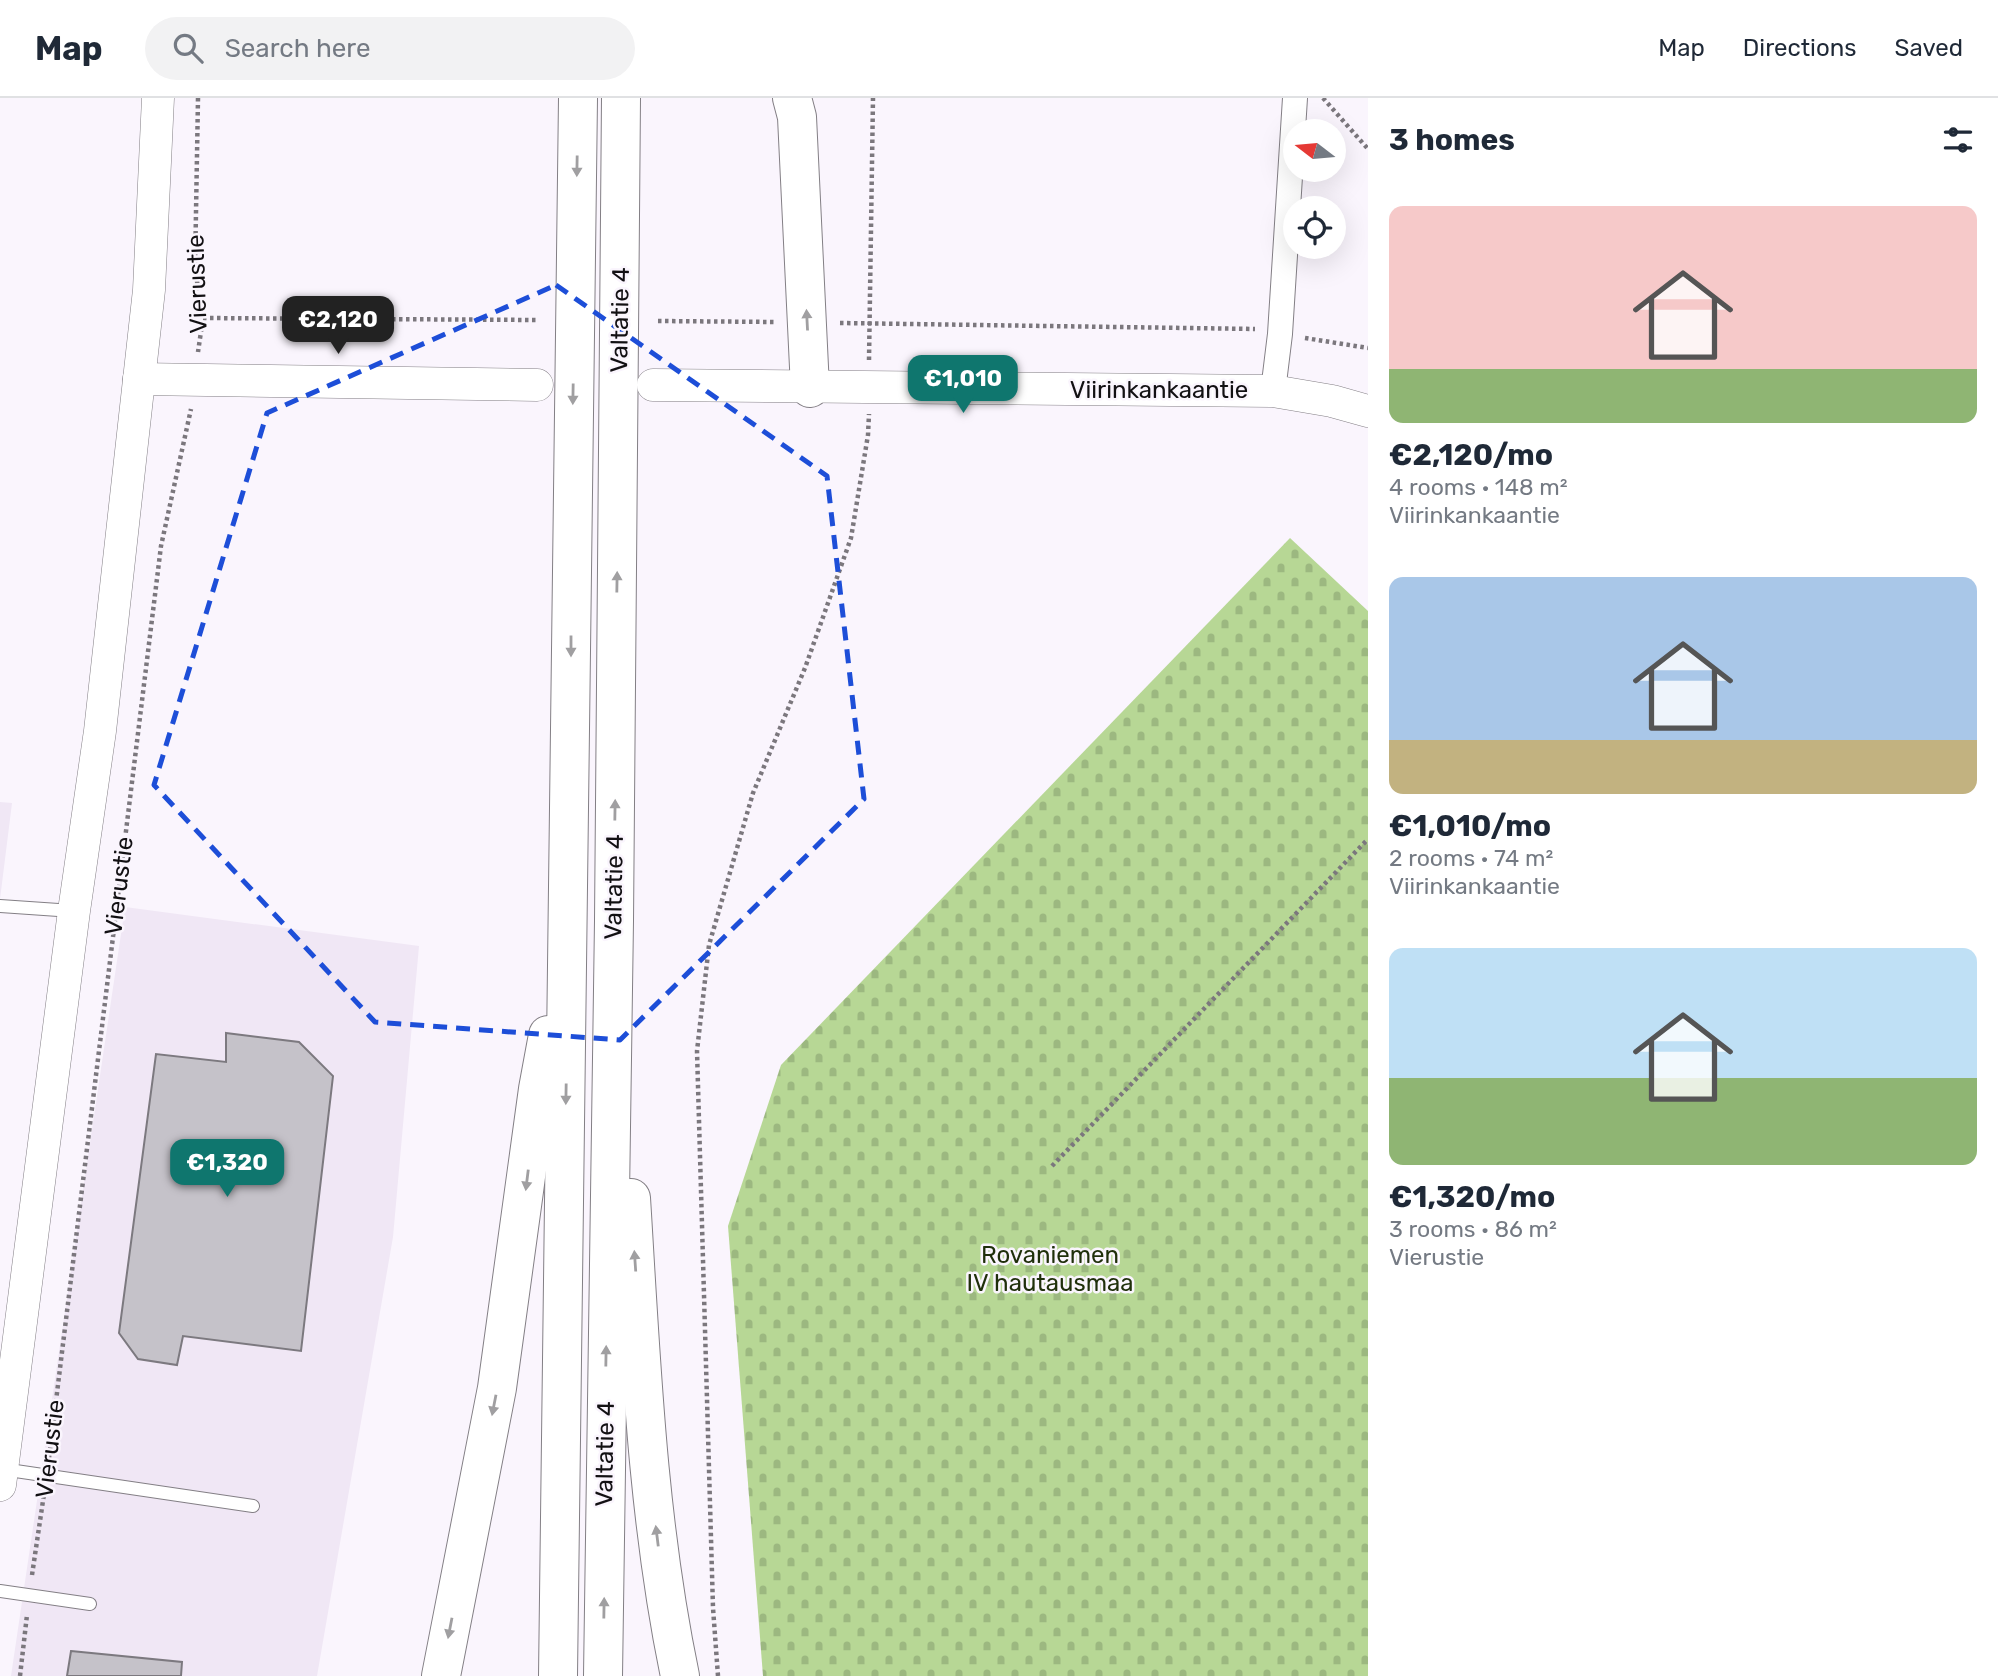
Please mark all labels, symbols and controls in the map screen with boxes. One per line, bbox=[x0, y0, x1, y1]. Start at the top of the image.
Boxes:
search box bbox=[145, 17, 635, 80]
text: Map bbox=[35, 29, 103, 68]
icon: search bbox=[169, 29, 207, 67]
text: Search here bbox=[225, 33, 370, 64]
text: Map bbox=[1658, 34, 1705, 62]
text: Directions bbox=[1743, 34, 1856, 62]
text: Saved bbox=[1894, 34, 1963, 62]
north arrow bbox=[1283, 119, 1346, 182]
map controls bbox=[1283, 119, 1346, 259]
icon: filters bbox=[1939, 121, 1977, 159]
text: 3 homes bbox=[1389, 122, 1515, 158]
one-way arrow bbox=[571, 155, 582, 177]
button: locate bbox=[1283, 196, 1346, 259]
street label: Vierustie bbox=[181, 234, 213, 334]
icon: home bbox=[1620, 252, 1746, 378]
street label: Valtatie 4 bbox=[605, 267, 635, 373]
pin: €2,120 bbox=[281, 296, 395, 356]
text: €2,120 bbox=[298, 305, 378, 333]
one-way arrow bbox=[801, 309, 812, 331]
pin: €1,010 bbox=[906, 356, 1020, 415]
text: €1,010 bbox=[924, 364, 1002, 392]
street label: Viirinkankaantie bbox=[1070, 376, 1248, 404]
one-way arrow bbox=[567, 383, 579, 405]
text: €2,120/mo bbox=[1389, 437, 1553, 473]
text: 4 rooms · 148 m² bbox=[1389, 473, 1568, 501]
text: Viirinkankaantie bbox=[1389, 501, 1560, 529]
one-way arrow bbox=[611, 571, 623, 593]
icon: home bbox=[1620, 623, 1746, 749]
one-way arrow bbox=[565, 635, 577, 657]
one-way arrow bbox=[609, 799, 621, 821]
text: €1,010/mo bbox=[1389, 808, 1551, 844]
street label: Valtatie 4 bbox=[599, 834, 629, 940]
street label: Vierustie bbox=[99, 835, 139, 937]
text: 2 rooms · 74 m² bbox=[1389, 844, 1553, 872]
text: Viirinkankaantie bbox=[1389, 872, 1560, 900]
icon: home bbox=[1620, 994, 1746, 1120]
one-way arrow bbox=[560, 1083, 572, 1105]
pin: €1,320 bbox=[170, 1140, 284, 1199]
text: €1,320 bbox=[186, 1148, 268, 1176]
one-way arrow bbox=[521, 1169, 532, 1191]
text: €1,320/mo bbox=[1389, 1179, 1555, 1215]
text: 3 rooms · 86 m² bbox=[1389, 1215, 1557, 1243]
park label: Rovaniemen IV hautausmaa bbox=[967, 1241, 1133, 1297]
text: Vierustie bbox=[1389, 1243, 1484, 1271]
one-way arrow bbox=[629, 1249, 640, 1271]
one-way arrow bbox=[601, 1345, 612, 1367]
one-way arrow bbox=[488, 1394, 499, 1416]
street label: Vierustie bbox=[30, 1398, 70, 1500]
street label: Valtatie 4 bbox=[590, 1401, 620, 1507]
one-way arrow bbox=[651, 1525, 662, 1547]
one-way arrow bbox=[598, 1597, 609, 1619]
one-way arrow bbox=[445, 1617, 456, 1639]

